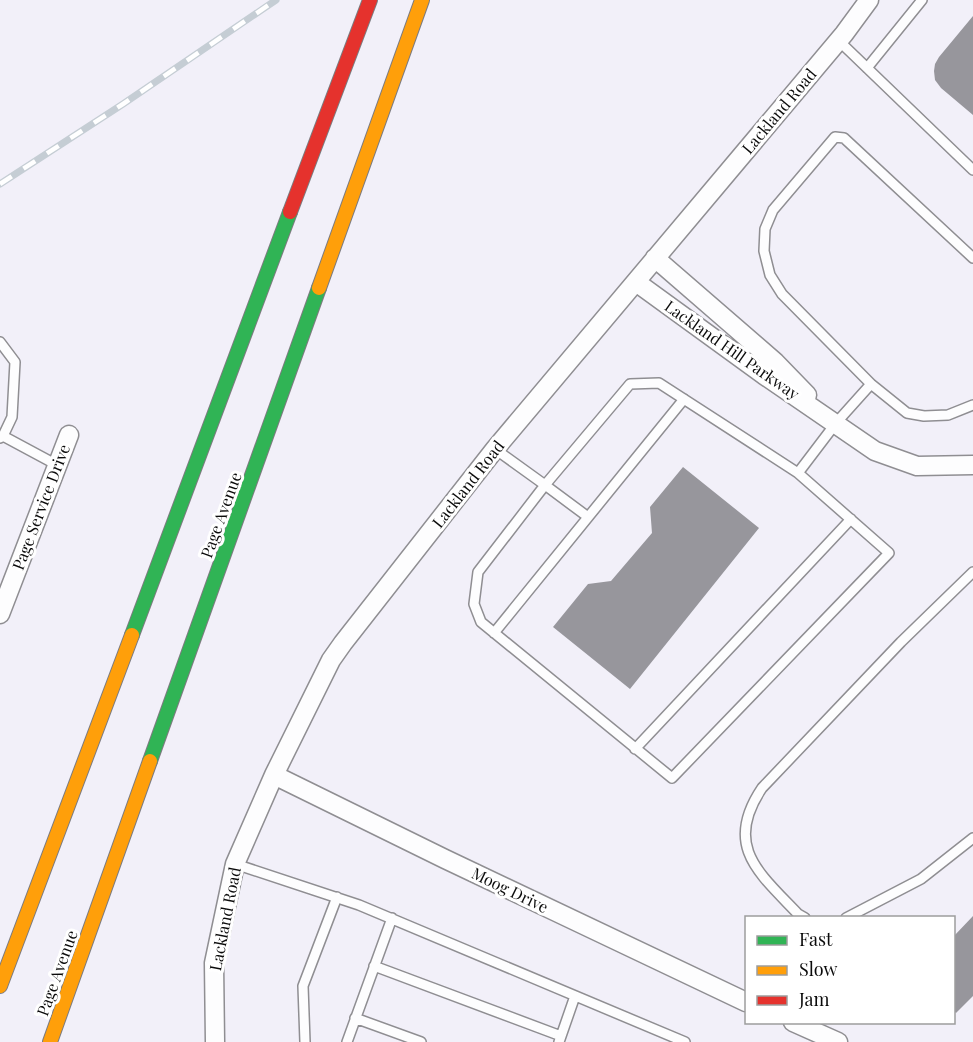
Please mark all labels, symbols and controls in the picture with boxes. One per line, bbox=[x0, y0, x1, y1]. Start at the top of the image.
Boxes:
street label: Lackland Road bbox=[737, 64, 820, 158]
street label: Lackland Hill Parkway bbox=[661, 295, 804, 404]
street label: Lackland Road bbox=[427, 436, 508, 532]
street label: Page Service Drive bbox=[7, 441, 74, 573]
street label: Page Avenue bbox=[195, 469, 246, 561]
street label: Moog Drive bbox=[468, 862, 552, 917]
street label: Lackland Road bbox=[204, 865, 245, 973]
legend bbox=[745, 916, 955, 1024]
street label: Page Avenue bbox=[31, 927, 82, 1019]
text: Fast bbox=[799, 927, 833, 951]
text: Slow bbox=[799, 957, 837, 981]
text: Jam bbox=[798, 987, 829, 1011]

